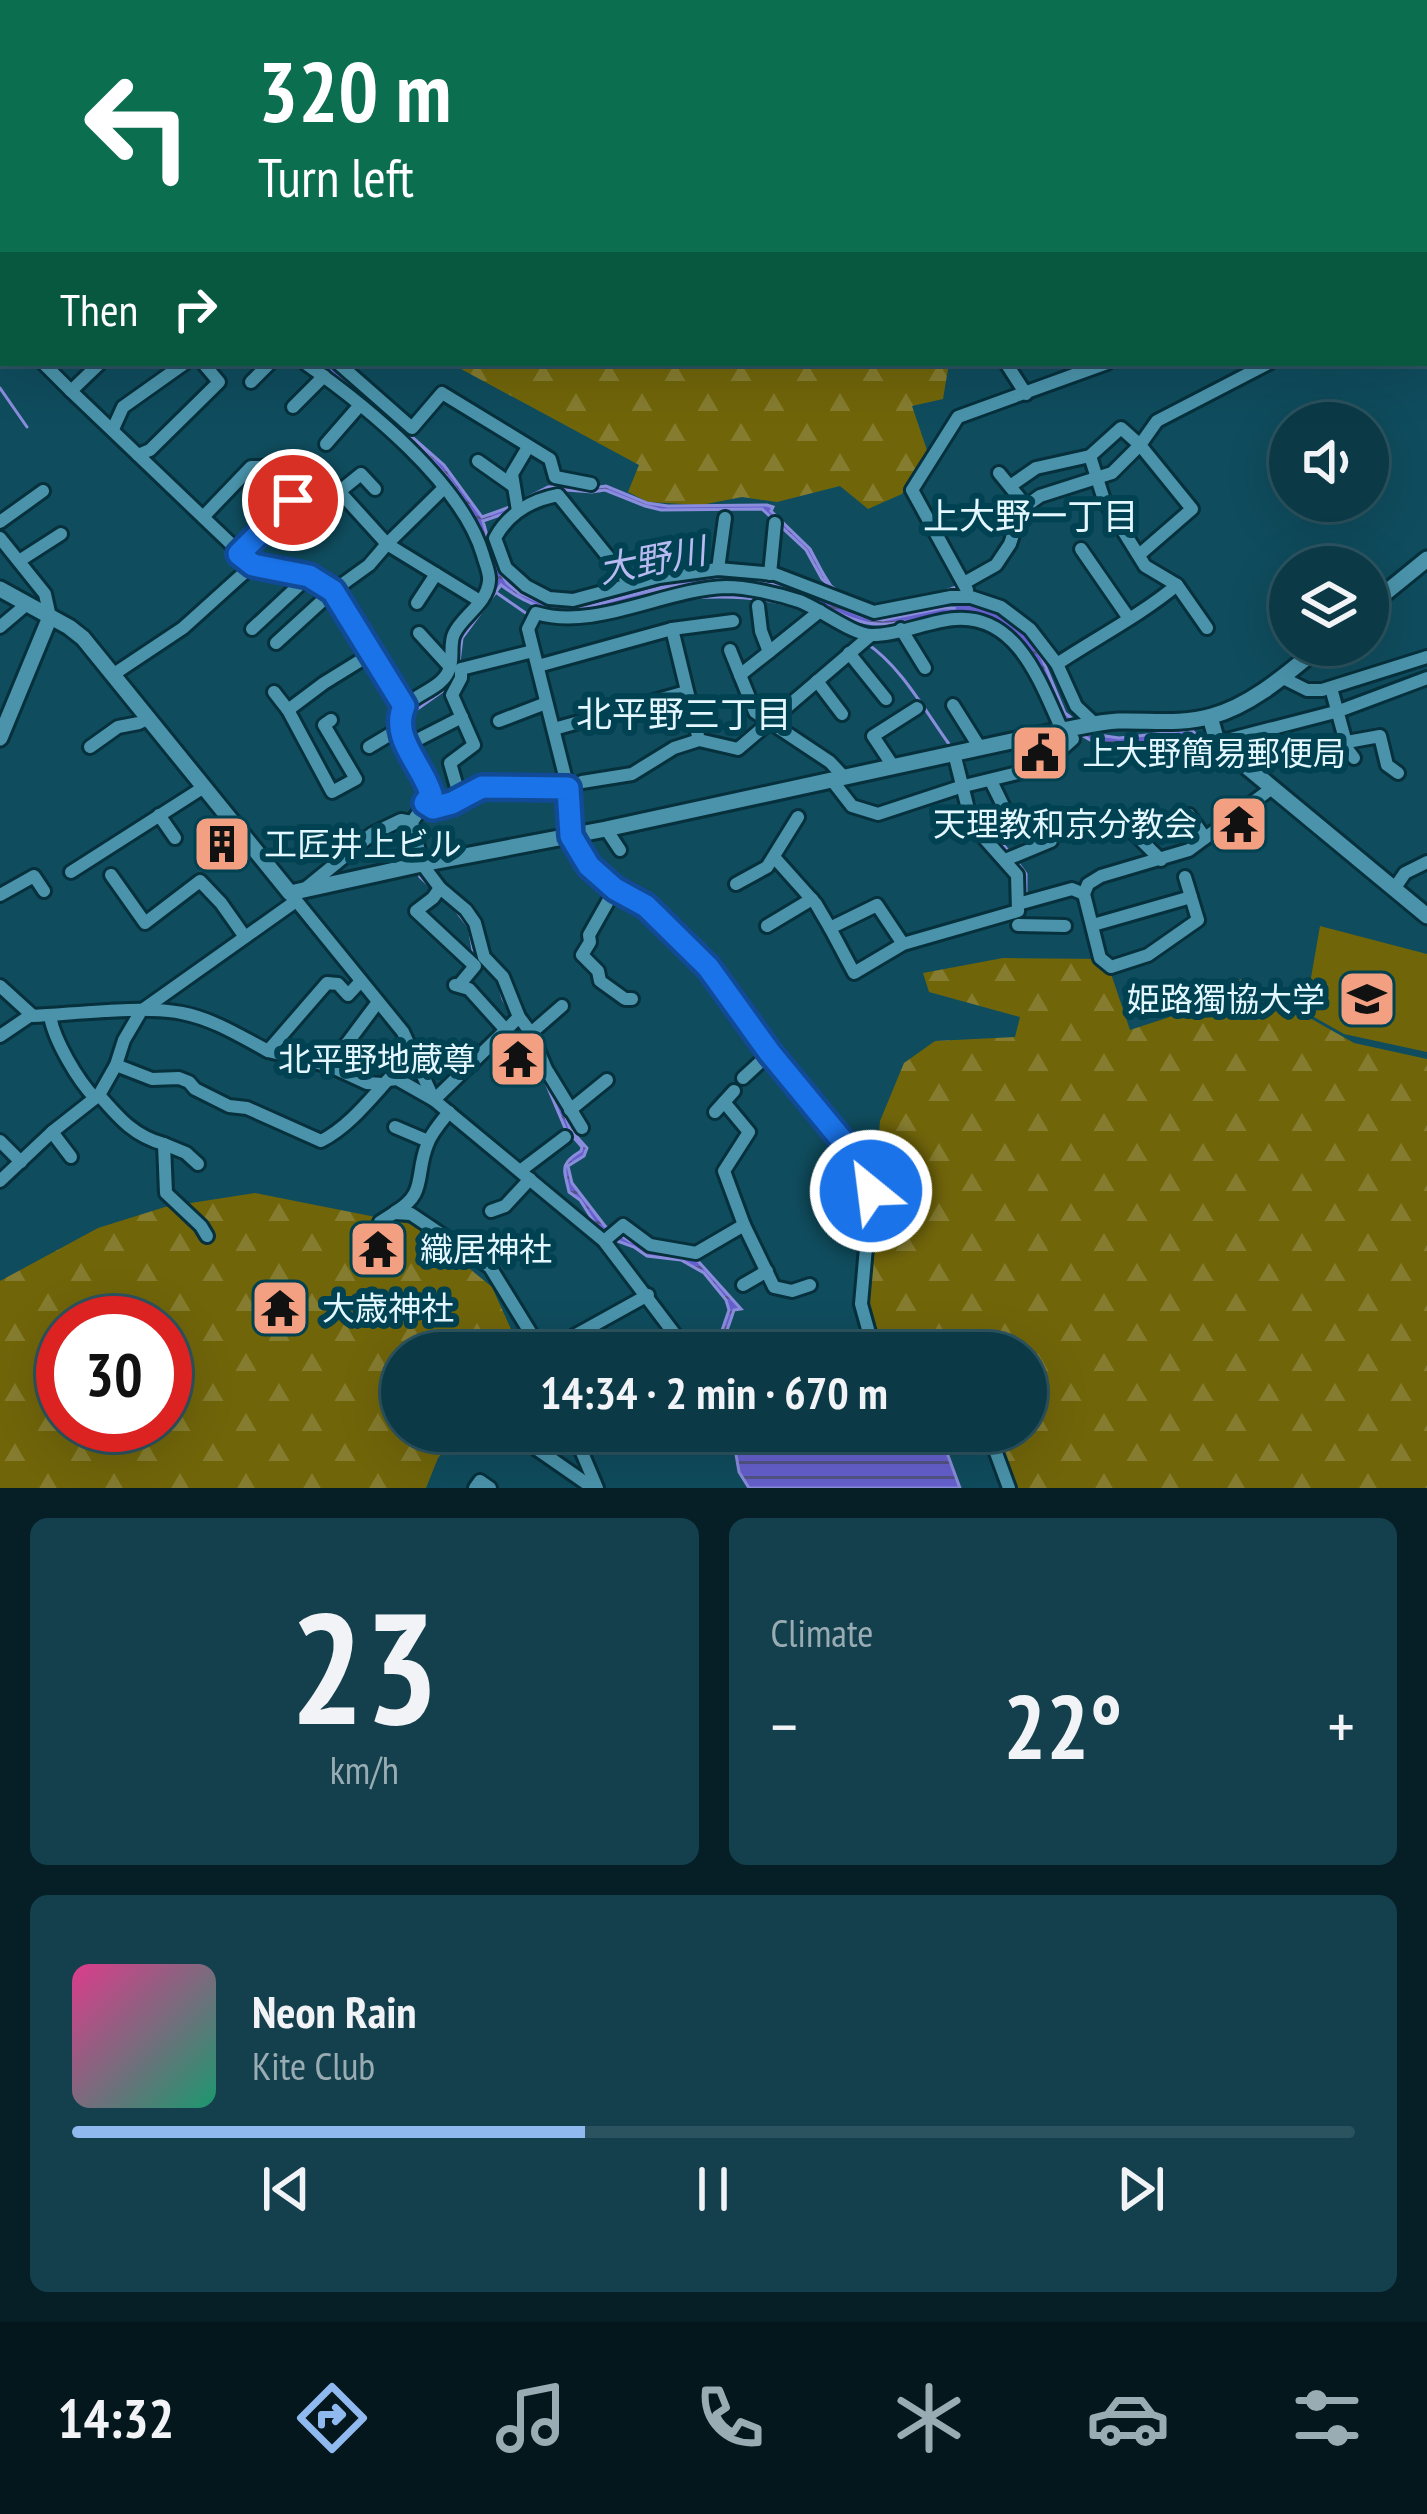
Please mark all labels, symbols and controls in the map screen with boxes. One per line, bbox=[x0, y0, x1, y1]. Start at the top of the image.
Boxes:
text: 320 m bbox=[258, 36, 451, 145]
icon: left bbox=[60, 48, 216, 204]
text: Turn left bbox=[258, 142, 414, 212]
icon: right bbox=[162, 276, 228, 342]
text: Then bbox=[60, 280, 138, 338]
map controls bbox=[1269, 402, 1389, 666]
button: sound bbox=[1269, 402, 1389, 522]
pin bbox=[242, 449, 344, 551]
icon: arrive bbox=[260, 467, 326, 533]
district label: 上大野一丁目 bbox=[923, 492, 1139, 539]
water label: 大野川 bbox=[594, 525, 713, 593]
button: layers bbox=[1269, 546, 1389, 666]
district label: 北平野三丁目 bbox=[576, 690, 792, 737]
public building icon: 上大野簡易郵便局 bbox=[1009, 722, 1071, 784]
place label: 上大野簡易郵便局 bbox=[1082, 731, 1346, 774]
temple icon: 天理教和京分教会 bbox=[1208, 793, 1270, 855]
place label: 天理教和京分教会 bbox=[933, 802, 1197, 845]
building icon: 工匠井上ビル bbox=[191, 813, 253, 875]
place label: 工匠井上ビル bbox=[264, 822, 462, 865]
school or university icon: 姫路獨協大学 bbox=[1336, 968, 1398, 1030]
place label: 姫路獨協大学 bbox=[1127, 977, 1325, 1020]
temple icon: 北平野地蔵尊 bbox=[487, 1028, 549, 1090]
place label: 北平野地蔵尊 bbox=[278, 1037, 476, 1080]
position arrow bbox=[808, 1128, 934, 1254]
temple icon: 織居神社 bbox=[347, 1218, 409, 1280]
place label: 織居神社 bbox=[420, 1227, 552, 1270]
temple icon: 大歳神社 bbox=[249, 1277, 311, 1339]
place label: 大歳神社 bbox=[322, 1286, 454, 1329]
speed limit sign: 30 bbox=[36, 1296, 192, 1452]
text: 14:34 · 2 min · 670 m bbox=[540, 1363, 888, 1421]
text: 23 bbox=[290, 1565, 439, 1767]
text: Climate bbox=[771, 1607, 873, 1658]
text: 22° bbox=[1003, 1667, 1122, 1784]
text: − bbox=[771, 1683, 798, 1768]
text: + bbox=[1328, 1683, 1355, 1768]
text: km/h bbox=[330, 1744, 399, 1795]
text: Neon Rain bbox=[252, 1982, 417, 2040]
text: Kite Club bbox=[252, 2040, 375, 2091]
icon: previous bbox=[253, 2156, 319, 2222]
icon: pause bbox=[680, 2156, 746, 2222]
icon: next bbox=[1108, 2156, 1174, 2222]
icon: directions bbox=[290, 2376, 374, 2460]
icon: music bbox=[489, 2376, 573, 2460]
icon: phone bbox=[688, 2376, 772, 2460]
icon: climate bbox=[887, 2376, 971, 2460]
icon: car bbox=[1086, 2376, 1170, 2460]
icon: filters bbox=[1285, 2376, 1369, 2460]
text: 14:32 bbox=[58, 2383, 174, 2453]

